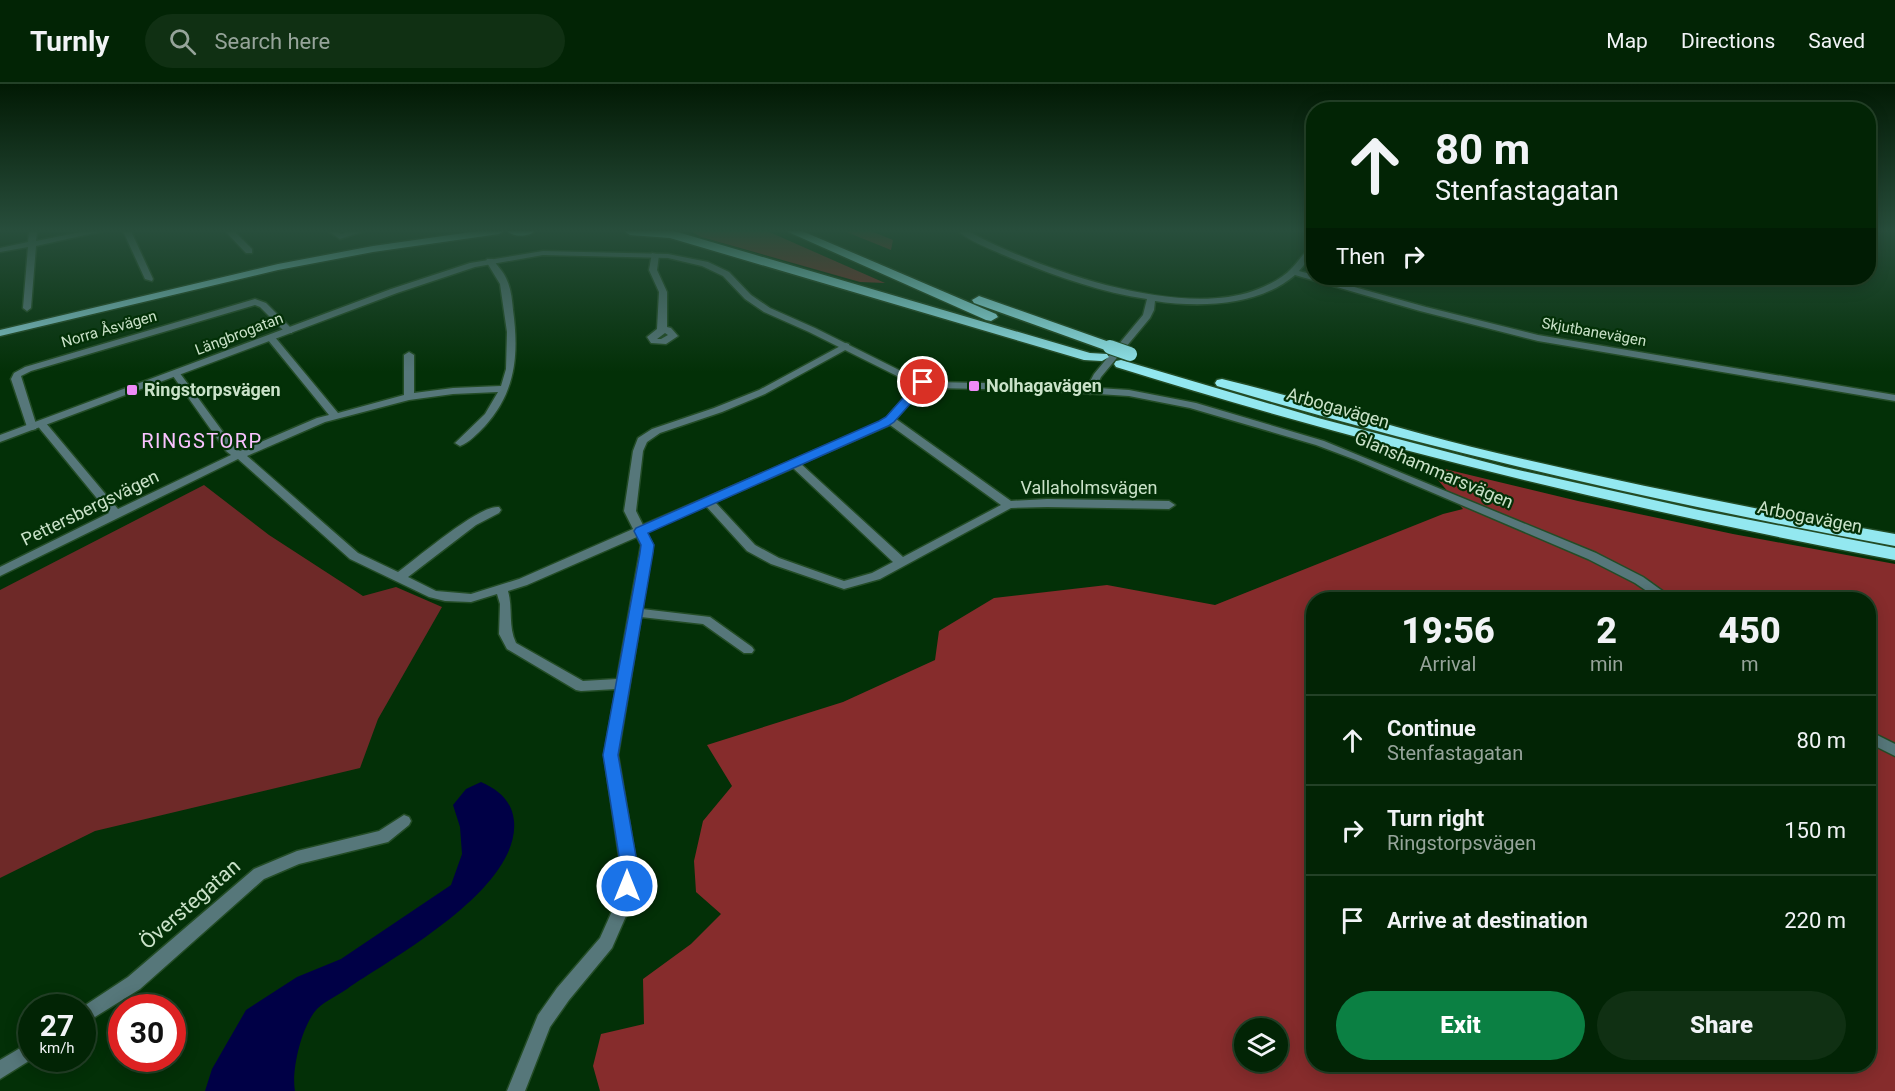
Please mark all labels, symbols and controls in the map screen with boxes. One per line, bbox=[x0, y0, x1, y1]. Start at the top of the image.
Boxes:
search box bbox=[145, 14, 565, 68]
text: Turnly bbox=[30, 25, 109, 58]
icon: search bbox=[166, 25, 199, 58]
text: Search here bbox=[214, 29, 330, 54]
text: Map bbox=[1606, 29, 1648, 53]
text: Directions bbox=[1681, 29, 1775, 53]
text: Saved bbox=[1808, 29, 1865, 53]
text: 80 m bbox=[1435, 125, 1530, 174]
icon: ahead bbox=[1336, 126, 1414, 204]
text: Stenfastagatan bbox=[1435, 175, 1619, 207]
icon: right bbox=[1397, 240, 1430, 273]
text: Then bbox=[1336, 244, 1385, 269]
street label: Norra Åsvägen bbox=[59, 307, 159, 351]
street label: Längbrogatan bbox=[192, 309, 286, 359]
street label: Skjutbanevägen bbox=[1540, 314, 1648, 350]
pin bbox=[897, 356, 948, 407]
icon: arrive bbox=[906, 365, 939, 398]
place label: Nolhagavägen bbox=[986, 375, 1102, 396]
place label: Ringstorpsvägen bbox=[144, 379, 281, 400]
marker: Nolhagavägen bbox=[967, 379, 981, 393]
marker: Ringstorpsvägen bbox=[125, 383, 139, 397]
street label: Arbogavägen bbox=[1284, 383, 1392, 432]
street label: Glanshammarsvägen bbox=[1352, 427, 1517, 512]
district label: RINGSTORP bbox=[141, 429, 263, 453]
street label: Pettersbergsvägen bbox=[18, 465, 162, 550]
street label: Vallaholmsvägen bbox=[1021, 477, 1158, 498]
street label: Arbogavägen bbox=[1756, 496, 1864, 537]
text: 19:56 bbox=[1401, 610, 1495, 652]
text: 2 bbox=[1596, 610, 1617, 652]
text: 450 bbox=[1719, 610, 1781, 652]
text: Arrival bbox=[1420, 652, 1476, 676]
text: min bbox=[1590, 652, 1623, 676]
text: m bbox=[1741, 652, 1758, 676]
text: Continue bbox=[1387, 716, 1476, 741]
icon: ahead bbox=[1336, 724, 1369, 757]
text: 80 m bbox=[1797, 728, 1846, 753]
text: Stenfastagatan bbox=[1387, 741, 1523, 765]
text: Turn right bbox=[1387, 806, 1484, 831]
icon: right bbox=[1336, 814, 1369, 847]
text: 150 m bbox=[1784, 818, 1846, 843]
text: Ringstorpsvägen bbox=[1387, 831, 1536, 855]
street label: Överstegatan bbox=[135, 854, 245, 954]
position arrow bbox=[595, 854, 659, 918]
icon: arrive bbox=[1336, 904, 1369, 937]
text: Arrive at destination bbox=[1387, 908, 1588, 933]
text: 220 m bbox=[1784, 908, 1846, 933]
button: Exit bbox=[1336, 991, 1585, 1060]
button: Share bbox=[1597, 991, 1846, 1060]
speed limit sign: 30 bbox=[108, 994, 186, 1072]
text: 27 bbox=[40, 1008, 74, 1043]
map controls bbox=[1234, 1018, 1288, 1072]
button: layers bbox=[1234, 1018, 1288, 1072]
text: km/h bbox=[39, 1039, 75, 1057]

